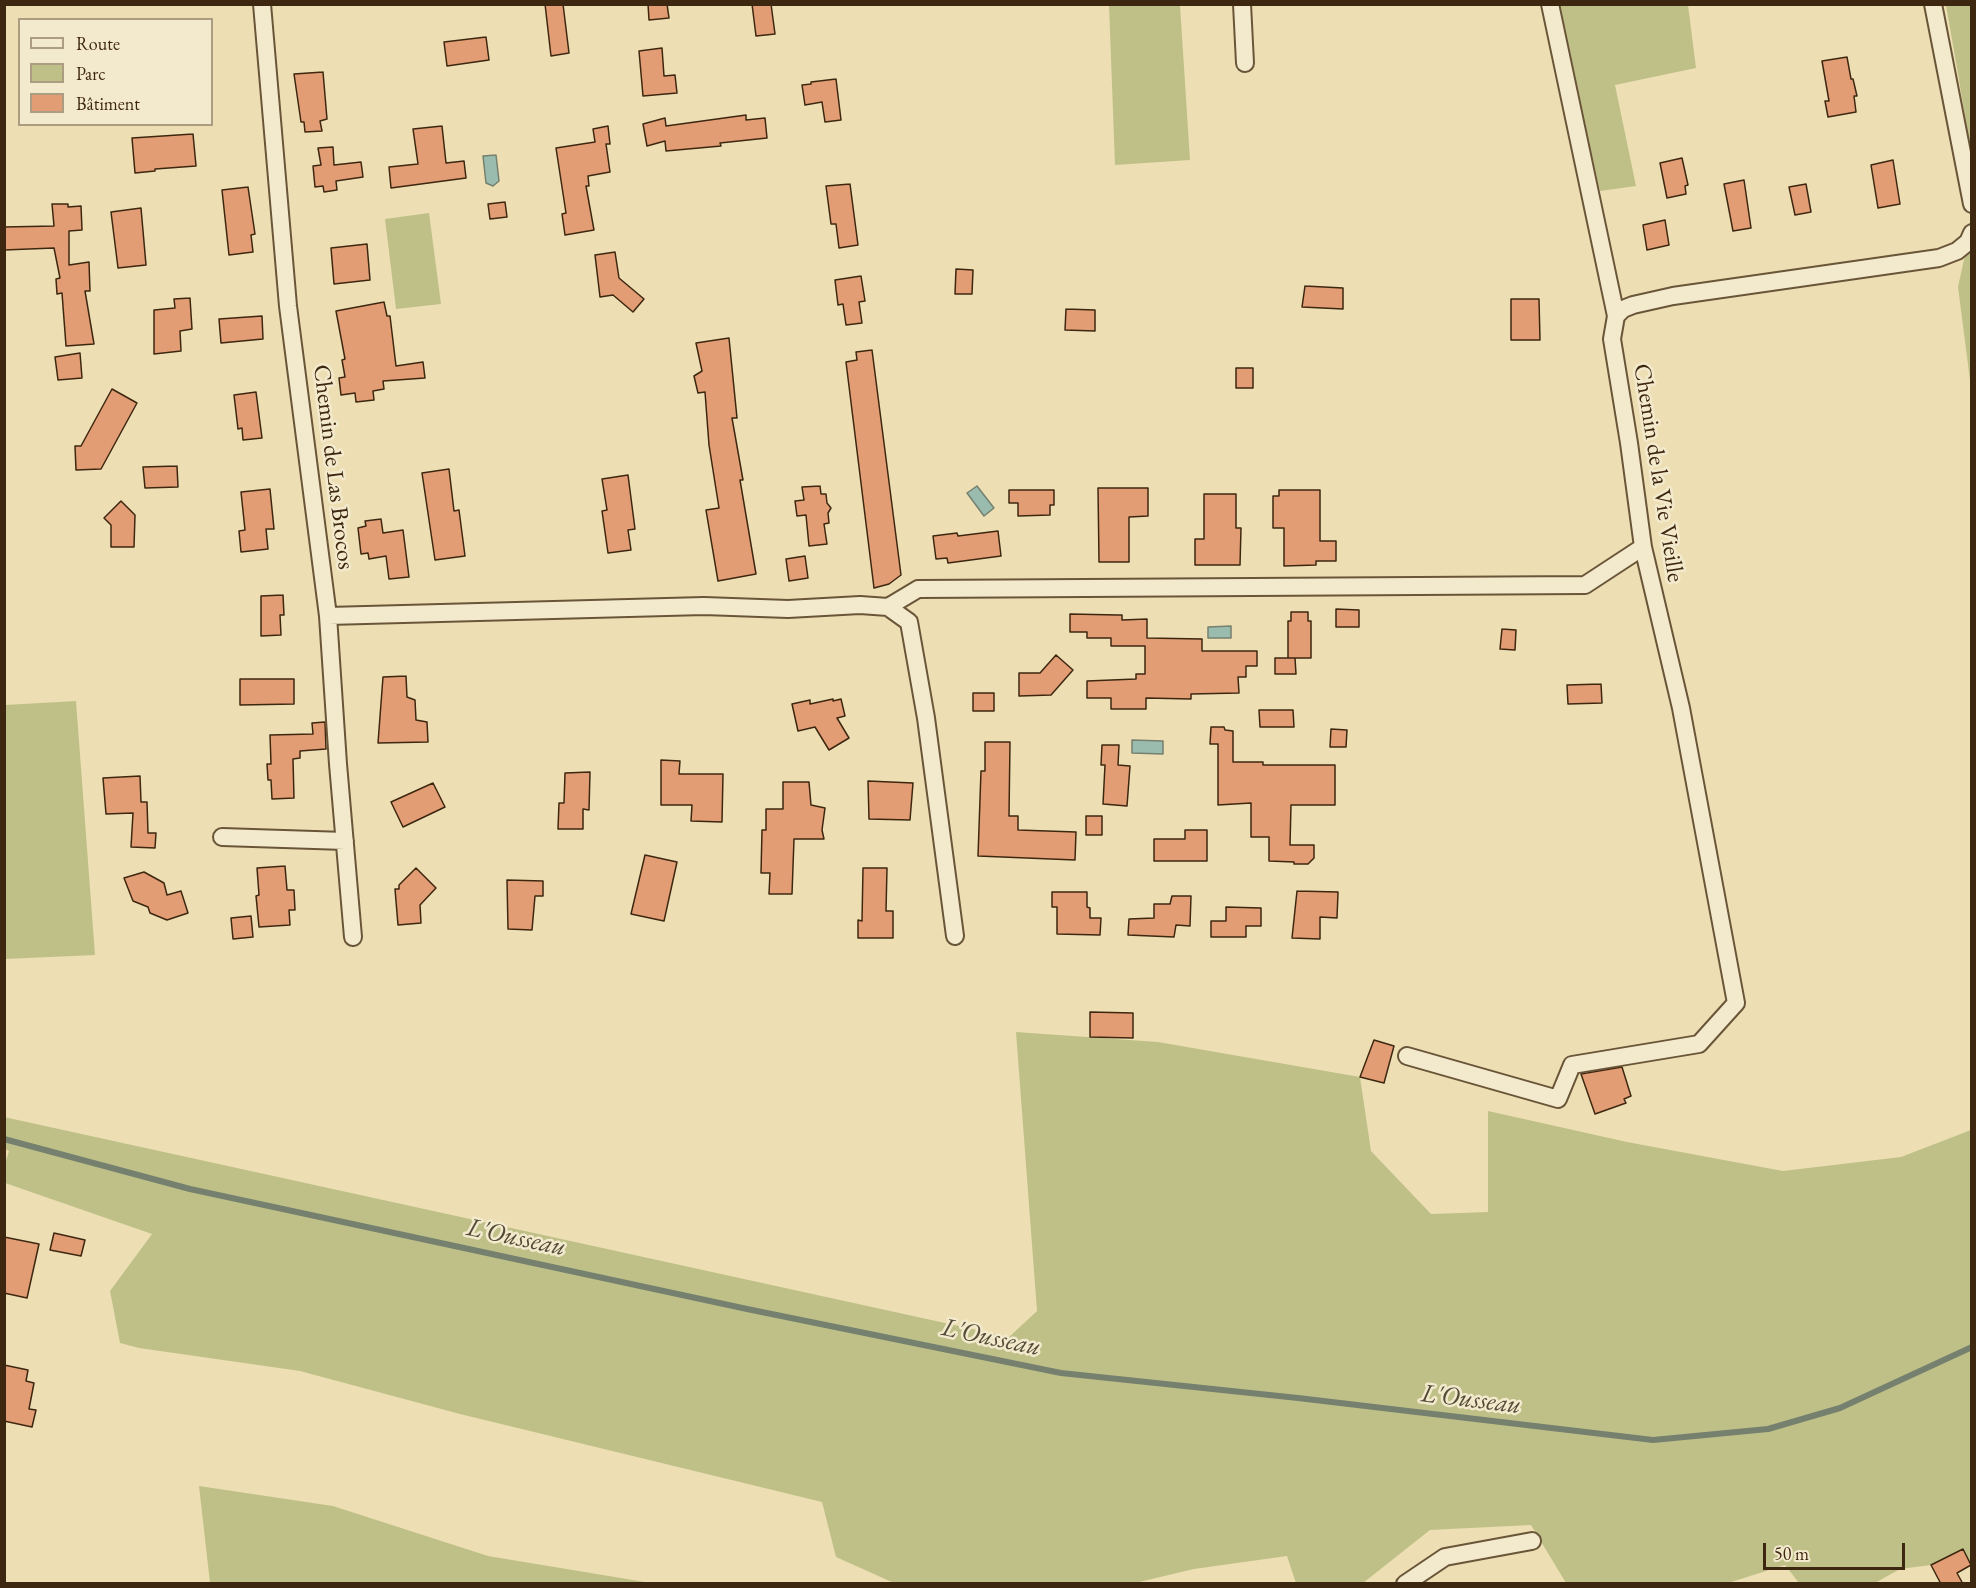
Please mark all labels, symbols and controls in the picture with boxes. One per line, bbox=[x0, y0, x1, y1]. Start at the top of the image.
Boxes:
legend bbox=[18, 18, 213, 126]
text: Route bbox=[76, 32, 120, 55]
text: Parc bbox=[76, 62, 106, 85]
text: Bâtiment bbox=[76, 92, 140, 115]
street label: Chemin de la Vie Vieille bbox=[1627, 362, 1689, 584]
street label: Chemin de Las Brocos bbox=[306, 363, 360, 571]
water label: L'Ousseau bbox=[464, 1212, 568, 1264]
water label: L'Ousseau bbox=[939, 1312, 1043, 1364]
water label: L'Ousseau bbox=[1419, 1378, 1523, 1422]
scale bar bbox=[1766, 1531, 1908, 1569]
text: 50 m bbox=[1774, 1542, 1809, 1565]

